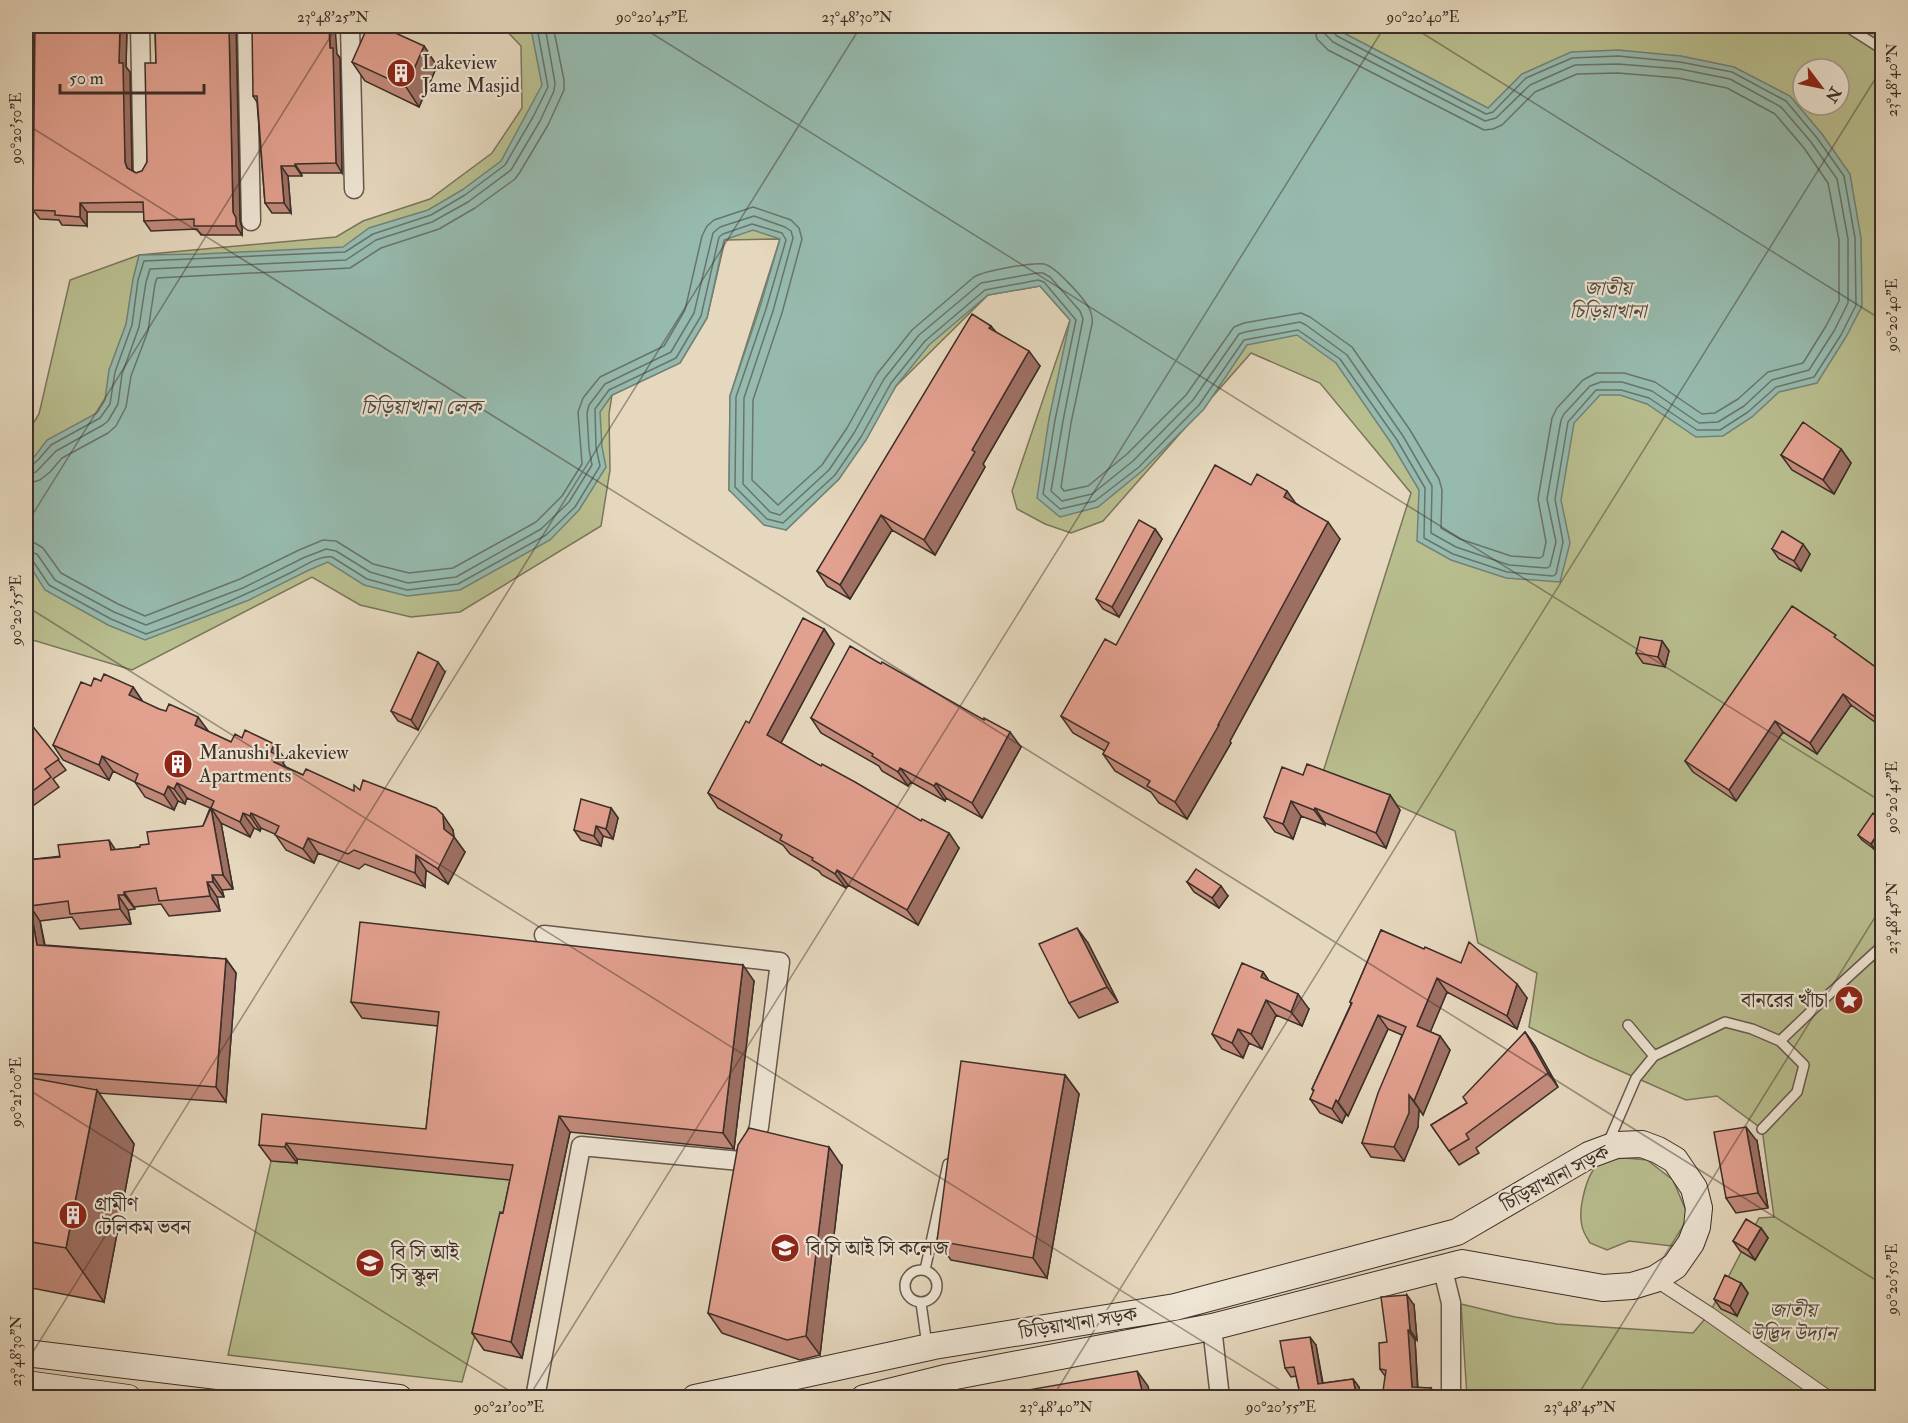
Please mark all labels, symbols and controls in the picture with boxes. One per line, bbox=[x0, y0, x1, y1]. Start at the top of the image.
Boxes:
text: 23°48'25"N bbox=[297, 8, 369, 27]
text: 90°20'45"E bbox=[615, 8, 688, 27]
text: 23°48'30"N bbox=[821, 8, 893, 27]
text: 90°20'40"E bbox=[1386, 8, 1460, 27]
text: 23°48'40"N bbox=[1883, 43, 1902, 117]
place label: Lakeview Jame Masjid bbox=[421, 50, 520, 98]
scale bar bbox=[60, 57, 204, 95]
building icon: Lakeview Jame Masjid bbox=[385, 57, 417, 89]
north arrow bbox=[1791, 57, 1851, 117]
text: 50 m bbox=[69, 67, 104, 90]
text: N bbox=[1820, 82, 1846, 106]
text: 90°20'50"E bbox=[7, 92, 26, 165]
park label: জাতীয় চিড়িয়াখানা bbox=[1570, 276, 1649, 324]
text: 90°20'40"E bbox=[1883, 278, 1902, 352]
water label: চিড়িয়াখানা লেক bbox=[361, 394, 485, 421]
text: 90°20'55"E bbox=[7, 575, 26, 646]
place label: Manushi Lakeview Apartments bbox=[198, 740, 349, 789]
building icon: Manushi Lakeview Apartments bbox=[162, 748, 194, 780]
text: 90°20'45"E bbox=[1883, 761, 1902, 834]
text: 23°48'45"N bbox=[1883, 881, 1902, 954]
place icon: বানরের খাঁচা bbox=[1833, 984, 1865, 1016]
place label: বানরের খাঁচা bbox=[1740, 988, 1828, 1013]
text: 90°21'00"E bbox=[7, 1057, 26, 1128]
street label: চিড়িয়াখানা সড়ক bbox=[1496, 1139, 1614, 1217]
place label: গ্রামীণ টেলিকম ভবন bbox=[94, 1192, 192, 1240]
building icon: গ্রামীণ টেলিকম ভবন bbox=[57, 1199, 89, 1231]
school or university icon: বি সি আই সি কলেজ bbox=[769, 1232, 801, 1264]
place label: বি সি আই সি কলেজ bbox=[805, 1236, 950, 1261]
place label: বি সি আই সি স্কুল bbox=[390, 1240, 460, 1288]
text: 90°20'50"E bbox=[1883, 1243, 1902, 1316]
school or university icon: বি সি আই সি স্কুল bbox=[354, 1247, 386, 1279]
park label: জাতীয় উদ্ভিদ উদ্যান bbox=[1750, 1298, 1840, 1346]
street label: চিড়িয়াখানা সড়ক bbox=[1016, 1301, 1140, 1345]
text: 23°48'30"N bbox=[7, 1315, 26, 1387]
text: 90°21'00"E bbox=[473, 1398, 544, 1417]
text: 23°48'40"N bbox=[1019, 1398, 1093, 1417]
text: 90°20'55"E bbox=[1245, 1398, 1316, 1417]
text: 23°48'45"N bbox=[1544, 1398, 1617, 1417]

